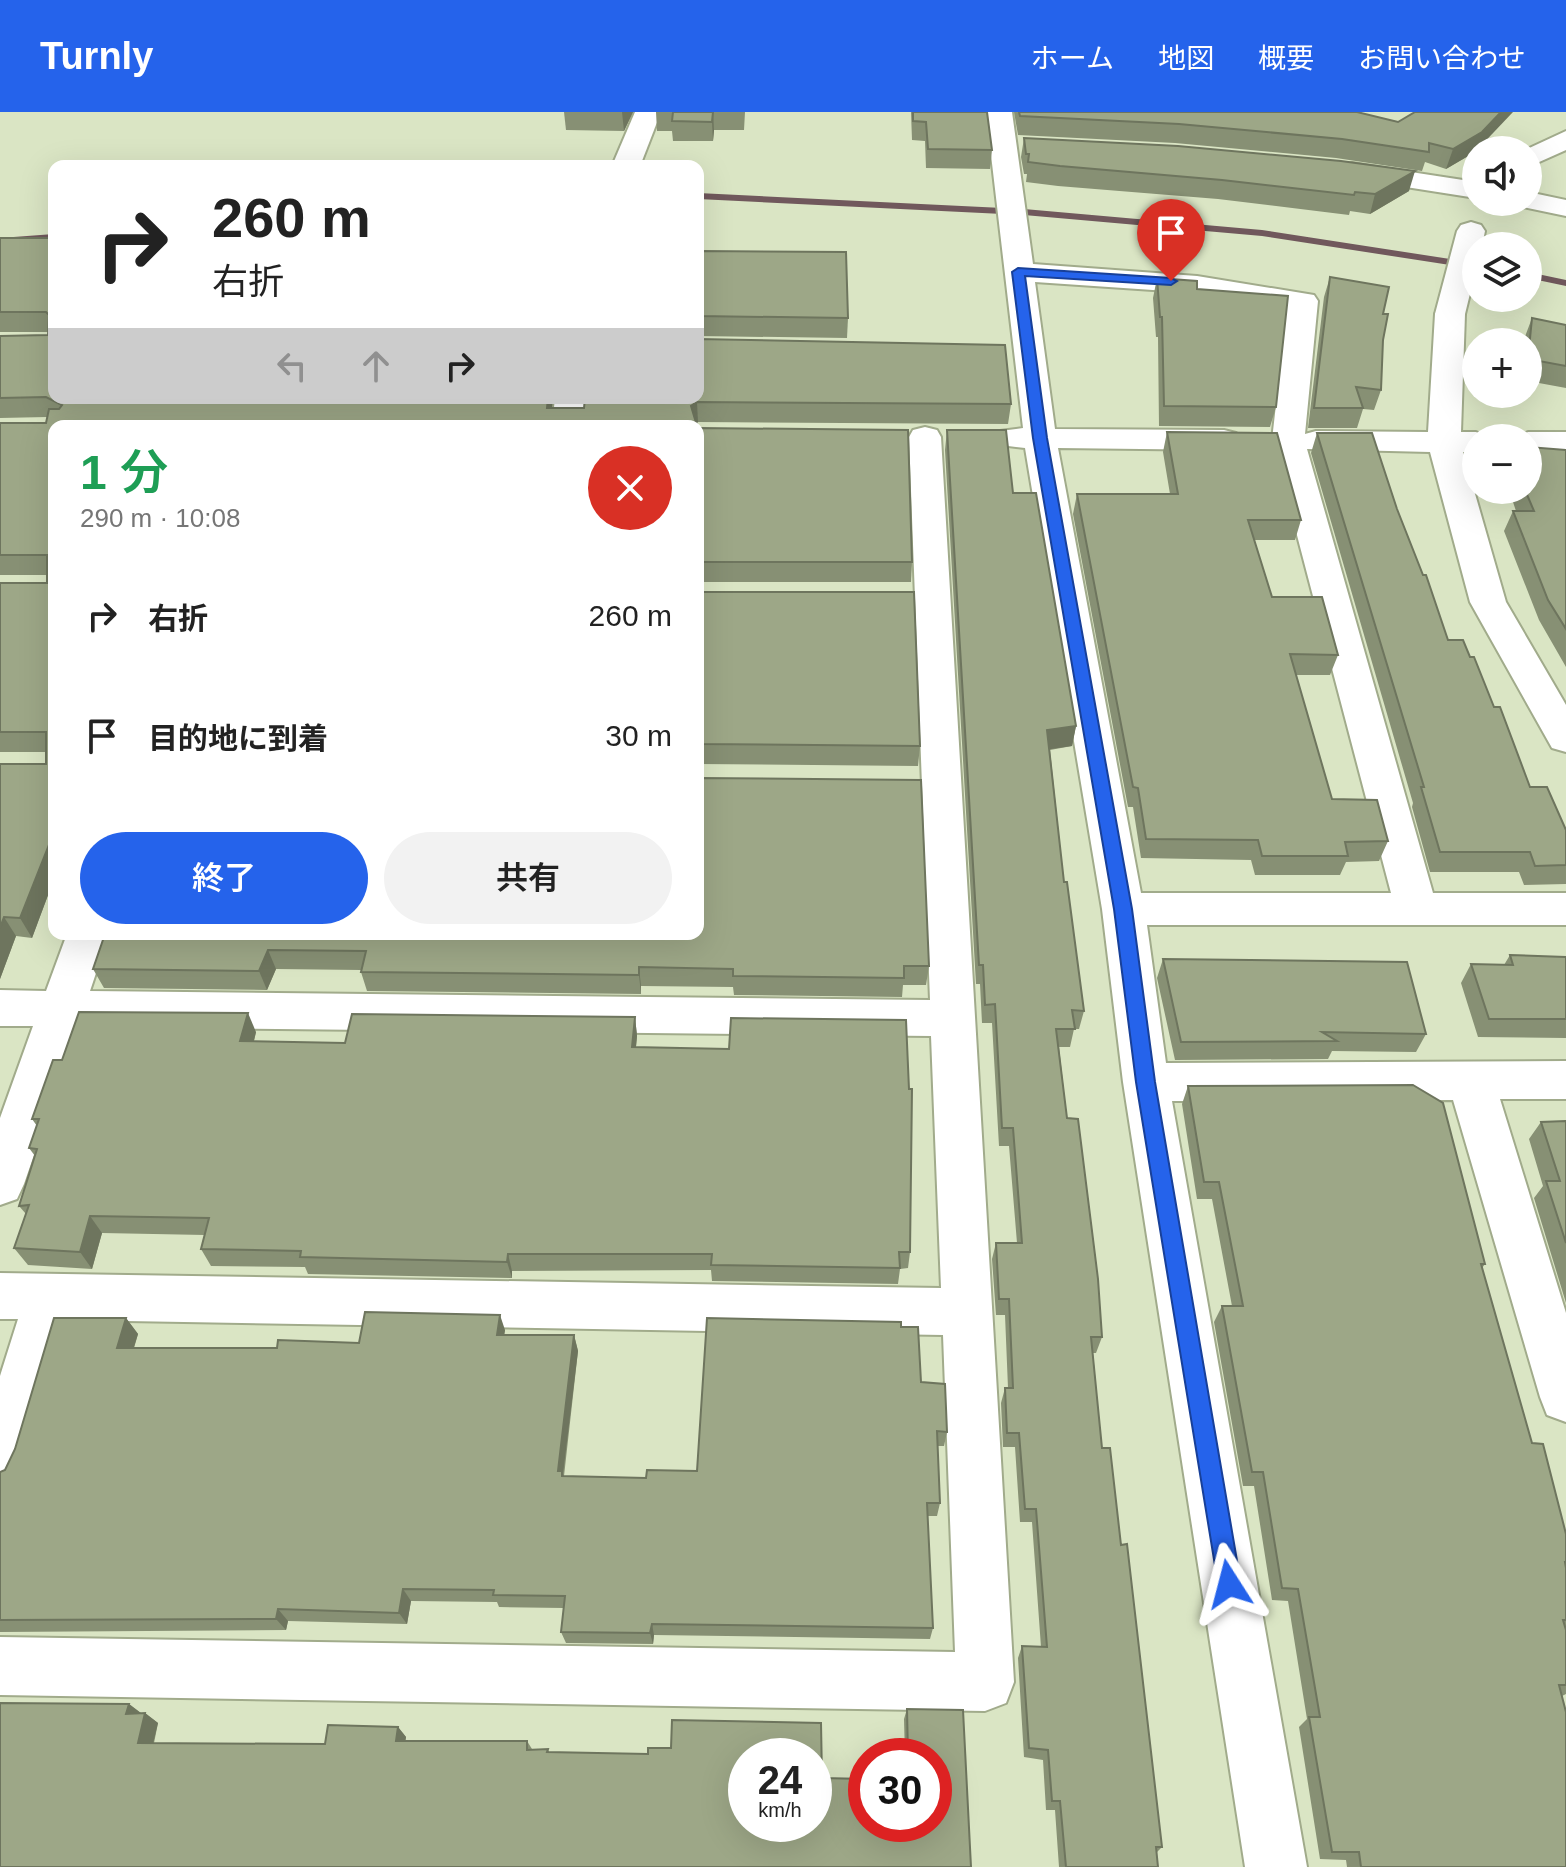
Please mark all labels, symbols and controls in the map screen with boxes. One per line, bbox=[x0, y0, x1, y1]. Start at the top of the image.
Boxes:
text: Turnly bbox=[40, 35, 153, 77]
text: ホーム bbox=[1031, 43, 1114, 74]
text: 地図 bbox=[1158, 43, 1214, 74]
text: 概要 bbox=[1258, 43, 1314, 74]
text: お問い合わせ bbox=[1358, 43, 1526, 74]
map controls bbox=[1462, 136, 1542, 504]
button: sound bbox=[1462, 136, 1542, 216]
text: 260 m bbox=[212, 186, 371, 249]
icon: right bbox=[80, 192, 184, 296]
pin bbox=[1137, 199, 1205, 281]
icon: arrive bbox=[1149, 211, 1193, 255]
button: layers bbox=[1462, 232, 1542, 312]
text: 右折 bbox=[212, 261, 284, 302]
button: + bbox=[1462, 328, 1542, 408]
icon: left bbox=[270, 344, 314, 388]
icon: ahead bbox=[354, 344, 398, 388]
icon: right bbox=[438, 344, 482, 388]
button: − bbox=[1462, 424, 1542, 504]
text: 1 分 bbox=[80, 446, 168, 499]
button: close bbox=[588, 446, 672, 530]
text: 290 m · 10:08 bbox=[80, 503, 240, 533]
icon: right bbox=[80, 594, 124, 638]
text: 260 m bbox=[589, 599, 672, 632]
text: 右折 bbox=[148, 602, 208, 635]
icon: arrive bbox=[80, 714, 124, 758]
text: 30 m bbox=[605, 719, 672, 752]
text: 目的地に到着 bbox=[148, 722, 328, 755]
button: 終了 bbox=[80, 832, 368, 924]
button: 共有 bbox=[384, 832, 672, 924]
position arrow bbox=[1187, 1542, 1271, 1626]
speed limit sign: 30 bbox=[848, 1738, 952, 1842]
text: 24 bbox=[758, 1758, 802, 1802]
text: km/h bbox=[758, 1799, 802, 1821]

